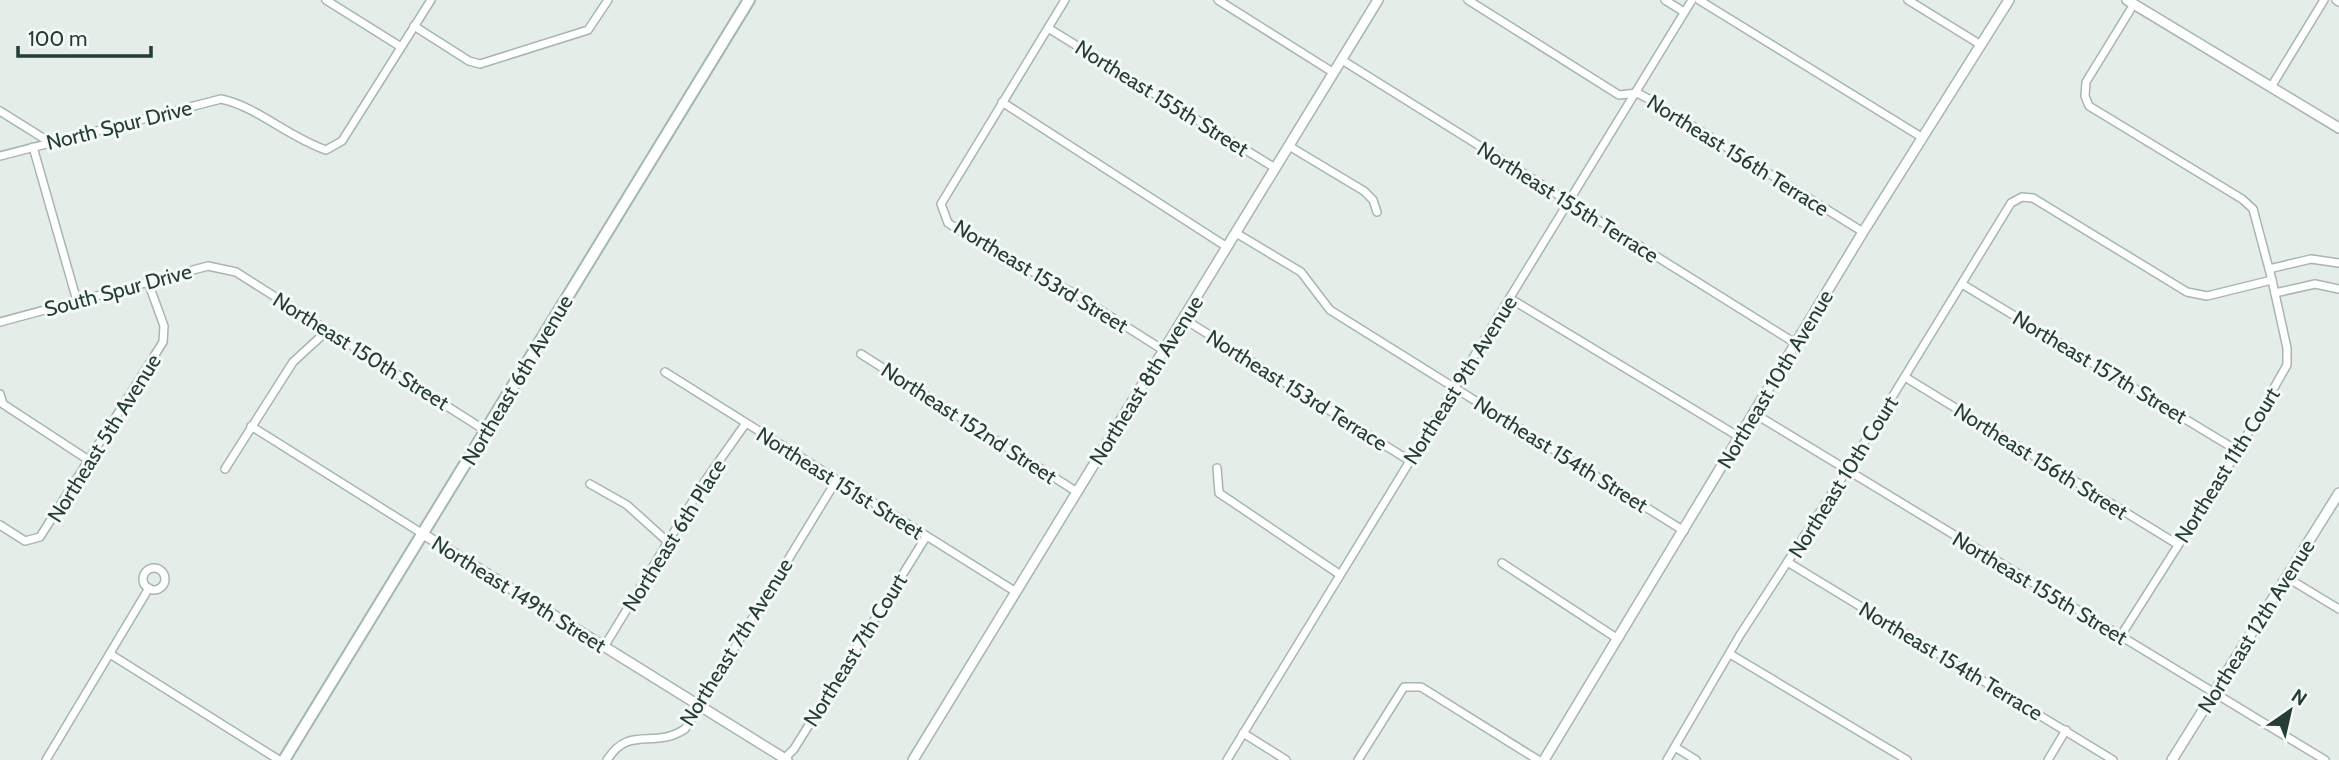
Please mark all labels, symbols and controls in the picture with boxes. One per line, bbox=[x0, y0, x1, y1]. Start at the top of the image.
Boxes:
scale bar bbox=[18, 14, 150, 58]
text: 100 m bbox=[28, 26, 87, 51]
street label: Northeast 155th Street bbox=[1071, 35, 1253, 161]
street label: Northeast 156th Terrace bbox=[1643, 89, 1834, 221]
street label: North Spur Drive bbox=[44, 95, 195, 155]
street label: Northeast 155th Terrace bbox=[1473, 136, 1663, 268]
street label: Northeast 153rd Street bbox=[949, 214, 1133, 338]
street label: South Spur Drive bbox=[42, 258, 195, 322]
street label: Northeast 10th Avenue bbox=[1712, 285, 1838, 473]
street label: Northeast 150th Street bbox=[269, 287, 453, 415]
street label: Northeast 6th Avenue bbox=[456, 290, 578, 470]
street label: Northeast 8th Avenue bbox=[1084, 290, 1208, 469]
street label: Northeast 9th Avenue bbox=[1398, 291, 1522, 469]
street label: Northeast 157th Street bbox=[2009, 305, 2191, 429]
street label: Northeast 153rd Terrace bbox=[1202, 324, 1392, 456]
street label: Northeast 5th Avenue bbox=[42, 349, 166, 527]
street label: Northeast 152nd Street bbox=[877, 357, 1061, 489]
street label: Northeast 11th Court bbox=[2169, 383, 2285, 547]
street label: Northeast 154th Street bbox=[1470, 390, 1652, 518]
street label: Northeast 10th Court bbox=[1783, 391, 1903, 563]
street label: Northeast 156th Street bbox=[1950, 397, 2132, 525]
street label: Northeast 151st Street bbox=[752, 422, 928, 544]
street label: Northeast 6th Place bbox=[617, 454, 731, 616]
street label: Northeast 155th Street bbox=[1948, 526, 2132, 650]
street label: Northeast 149th Street bbox=[427, 530, 611, 658]
street label: Northeast 12th Avenue bbox=[2192, 534, 2320, 718]
street label: Northeast 7th Avenue bbox=[674, 553, 798, 730]
street label: Northeast 7th Court bbox=[798, 569, 912, 731]
street label: Northeast 154th Terrace bbox=[1855, 596, 2047, 726]
north arrow bbox=[2255, 676, 2325, 746]

